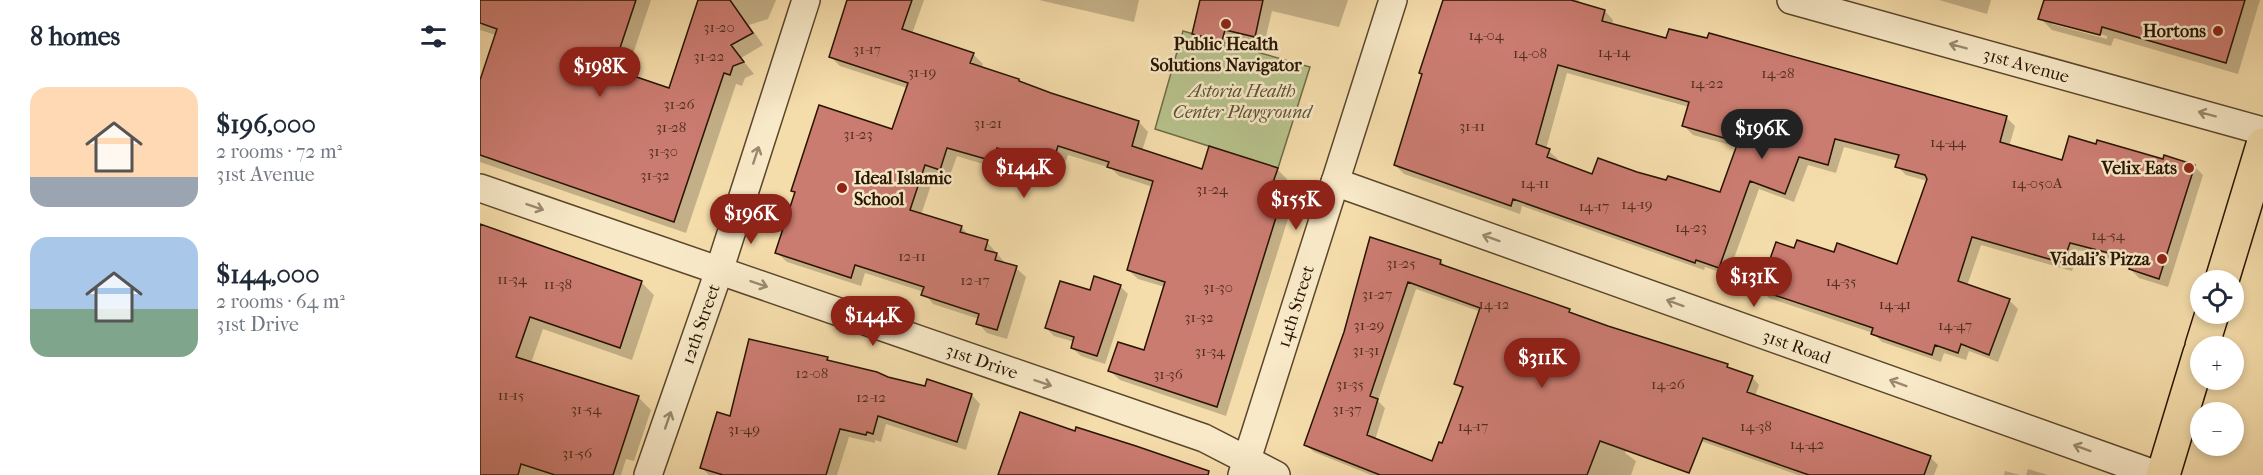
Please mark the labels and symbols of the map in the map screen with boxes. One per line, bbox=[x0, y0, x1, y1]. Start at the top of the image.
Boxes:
marker: Public Health Solutions Navigator bbox=[1219, 17, 1233, 31]
house number: 31-20 bbox=[703, 18, 735, 36]
place label: Hortons bbox=[2143, 21, 2206, 42]
marker: Hortons bbox=[2211, 24, 2225, 38]
house number: 14-04 bbox=[1468, 26, 1505, 44]
place label: Public Health Solutions Navigator bbox=[1150, 34, 1302, 76]
house number: 31-17 bbox=[853, 40, 881, 58]
one-way arrow bbox=[1949, 40, 1968, 51]
house number: 14-14 bbox=[1598, 43, 1631, 61]
street label: 31st Avenue bbox=[1980, 43, 2072, 87]
house number: 14-08 bbox=[1513, 44, 1547, 62]
pin: $198K bbox=[558, 47, 642, 98]
house number: 31-22 bbox=[694, 47, 725, 65]
house number: 31-19 bbox=[908, 63, 936, 81]
house number: 14-28 bbox=[1761, 64, 1795, 82]
house number: 14-22 bbox=[1690, 74, 1724, 92]
park label: Astoria Health Center Playground bbox=[1173, 81, 1314, 123]
house number: 31-26 bbox=[663, 95, 695, 113]
one-way arrow bbox=[2198, 108, 2217, 119]
pin: $196K bbox=[1720, 109, 1804, 160]
house number: 31-21 bbox=[974, 114, 1002, 132]
house number: 31-11 bbox=[1459, 117, 1485, 135]
house number: 31-28 bbox=[656, 118, 686, 136]
house number: 31-23 bbox=[843, 125, 873, 143]
house number: 14-44 bbox=[1930, 133, 1967, 151]
house number: 31-30 bbox=[648, 142, 678, 160]
one-way arrow bbox=[751, 146, 762, 165]
pin: $144K bbox=[982, 148, 1066, 199]
place label: Velix Eats bbox=[2101, 158, 2177, 179]
marker: Velix Eats bbox=[2182, 161, 2196, 175]
house number: 31-32 bbox=[640, 166, 670, 184]
place label: Ideal Islamic School bbox=[854, 168, 952, 210]
house number: 14-11 bbox=[1521, 174, 1549, 192]
house number: 14-050A bbox=[2012, 174, 2063, 192]
house number: 31-24 bbox=[1196, 180, 1229, 198]
pin: $155K bbox=[1254, 180, 1338, 231]
marker: Ideal Islamic School bbox=[835, 181, 849, 195]
pin: $196K bbox=[709, 194, 793, 245]
house number: 14-19 bbox=[1621, 195, 1653, 213]
house number: 14-17 bbox=[1579, 197, 1609, 215]
one-way arrow bbox=[525, 203, 544, 214]
house number: 14-23 bbox=[1675, 218, 1707, 236]
house number: 14-54 bbox=[2091, 226, 2126, 244]
one-way arrow bbox=[1482, 232, 1501, 243]
house number: 12-11 bbox=[898, 247, 926, 265]
place label: Vidali’s Pizza bbox=[2049, 249, 2151, 270]
marker: Vidali’s Pizza bbox=[2155, 252, 2169, 266]
house number: 31-25 bbox=[1386, 254, 1416, 272]
pin: $131K bbox=[1712, 257, 1796, 308]
street label: 14th Street bbox=[1273, 262, 1319, 350]
house number: 11-34 bbox=[497, 270, 528, 288]
house number: 12-17 bbox=[960, 271, 990, 289]
house number: 14-35 bbox=[1826, 272, 1856, 290]
house number: 11-38 bbox=[544, 275, 572, 293]
house number: 31-30 bbox=[1203, 278, 1233, 296]
street label: 12th Street bbox=[677, 280, 724, 367]
one-way arrow bbox=[750, 280, 768, 291]
house number: 31-27 bbox=[1362, 285, 1392, 303]
house number: 14-12 bbox=[1478, 295, 1510, 313]
house number: 14-41 bbox=[1879, 295, 1911, 313]
pin: $144K bbox=[831, 296, 915, 347]
one-way arrow bbox=[1666, 297, 1685, 308]
house number: 31-32 bbox=[1184, 308, 1214, 326]
house number: 31-29 bbox=[1354, 316, 1385, 334]
house number: 14-47 bbox=[1938, 316, 1972, 334]
street label: 31st Road bbox=[1760, 325, 1834, 368]
pin: $311K bbox=[1500, 338, 1584, 389]
street label: 31st Drive bbox=[943, 339, 1021, 383]
house number: 31-31 bbox=[1353, 341, 1379, 359]
house number: 31-34 bbox=[1195, 342, 1226, 360]
house number: 12-08 bbox=[796, 364, 828, 382]
house number: 31-36 bbox=[1153, 365, 1184, 383]
house number: 31-35 bbox=[1336, 375, 1364, 393]
house number: 14-26 bbox=[1651, 375, 1686, 393]
one-way arrow bbox=[1889, 376, 1908, 387]
one-way arrow bbox=[1033, 378, 1052, 389]
house number: 11-15 bbox=[498, 386, 524, 404]
house number: 12-12 bbox=[856, 388, 886, 406]
house number: 31-54 bbox=[571, 400, 603, 418]
house number: 31-37 bbox=[1333, 400, 1361, 418]
one-way arrow bbox=[663, 411, 674, 430]
house number: 14-17 bbox=[1458, 417, 1488, 435]
house number: 14-38 bbox=[1740, 417, 1772, 435]
house number: 31-49 bbox=[728, 420, 760, 438]
house number: 14-42 bbox=[1790, 435, 1825, 453]
one-way arrow bbox=[2073, 442, 2092, 453]
house number: 31-56 bbox=[562, 444, 593, 462]

